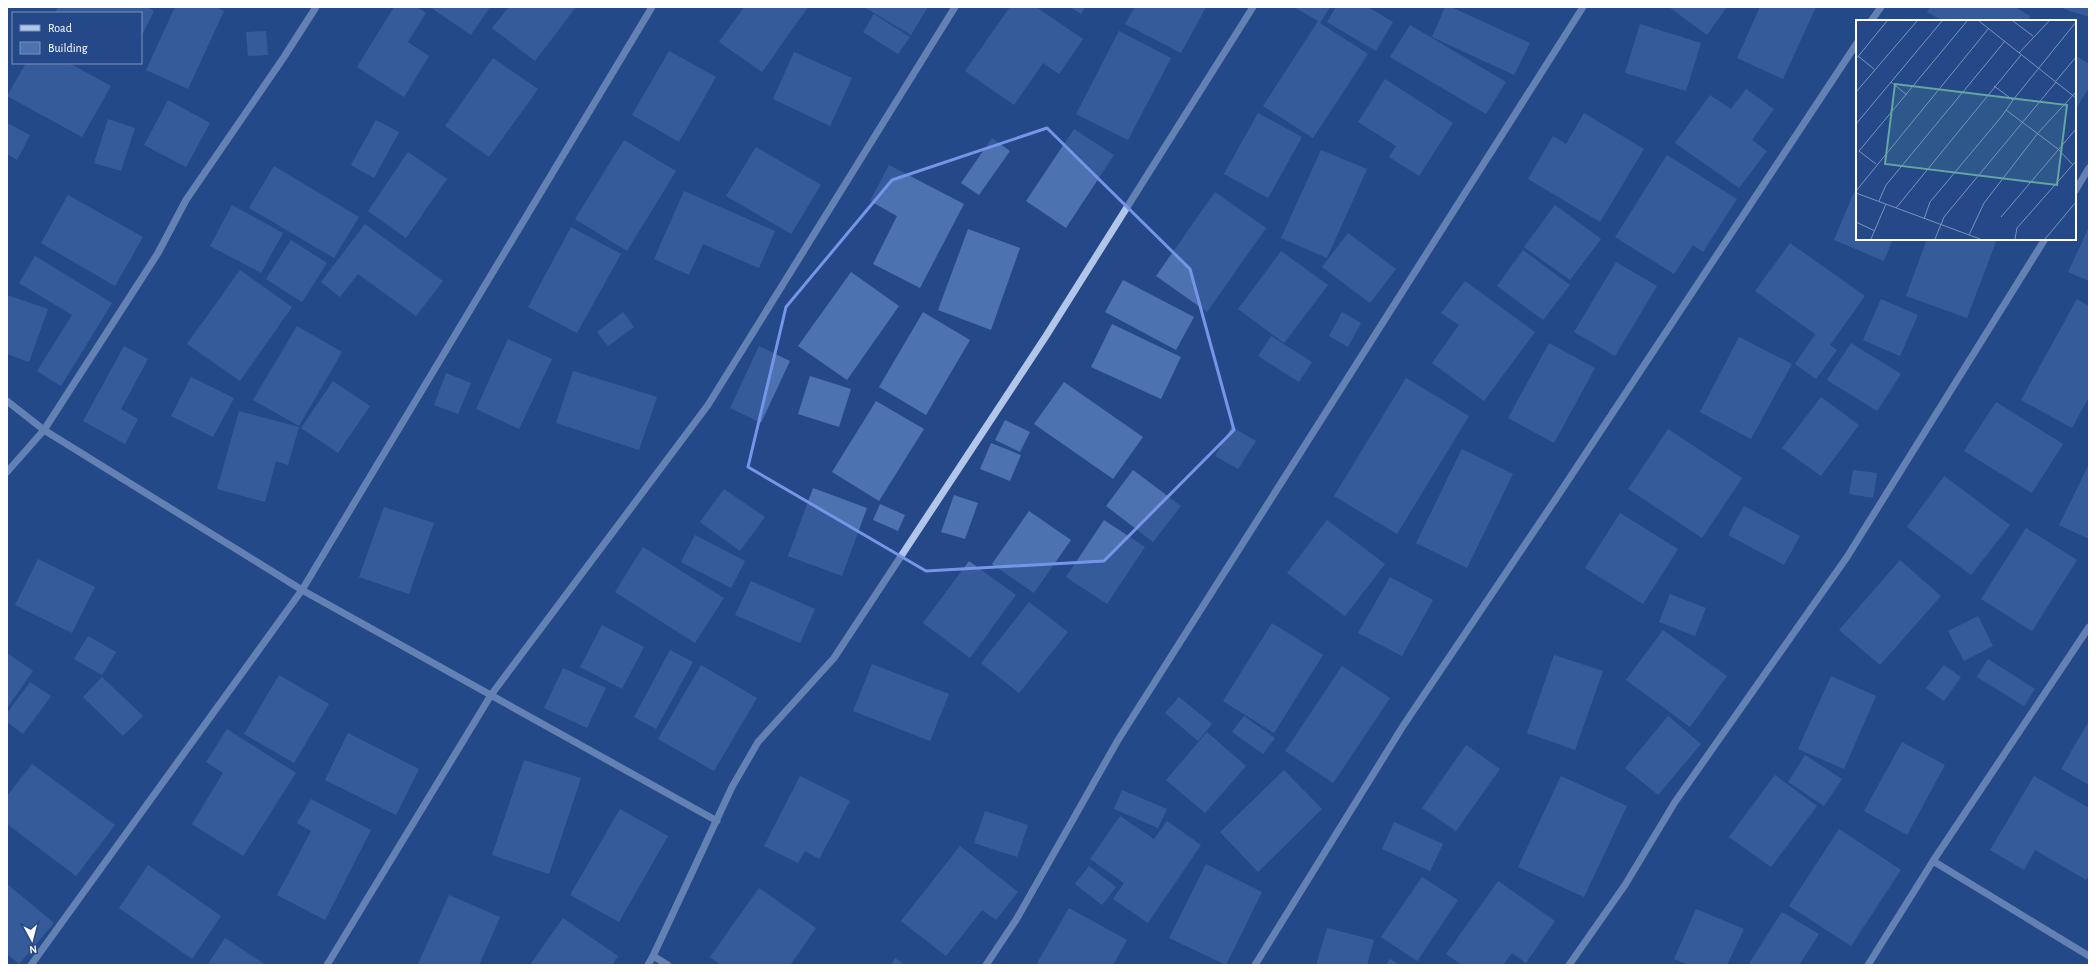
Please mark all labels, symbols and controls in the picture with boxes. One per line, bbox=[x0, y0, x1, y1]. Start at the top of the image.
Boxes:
legend bbox=[12, 12, 142, 64]
inset map bbox=[1856, 20, 2076, 240]
text: Road bbox=[48, 22, 72, 34]
text: Building bbox=[48, 42, 88, 54]
north arrow bbox=[12, 920, 52, 960]
text: N bbox=[29, 944, 38, 955]

